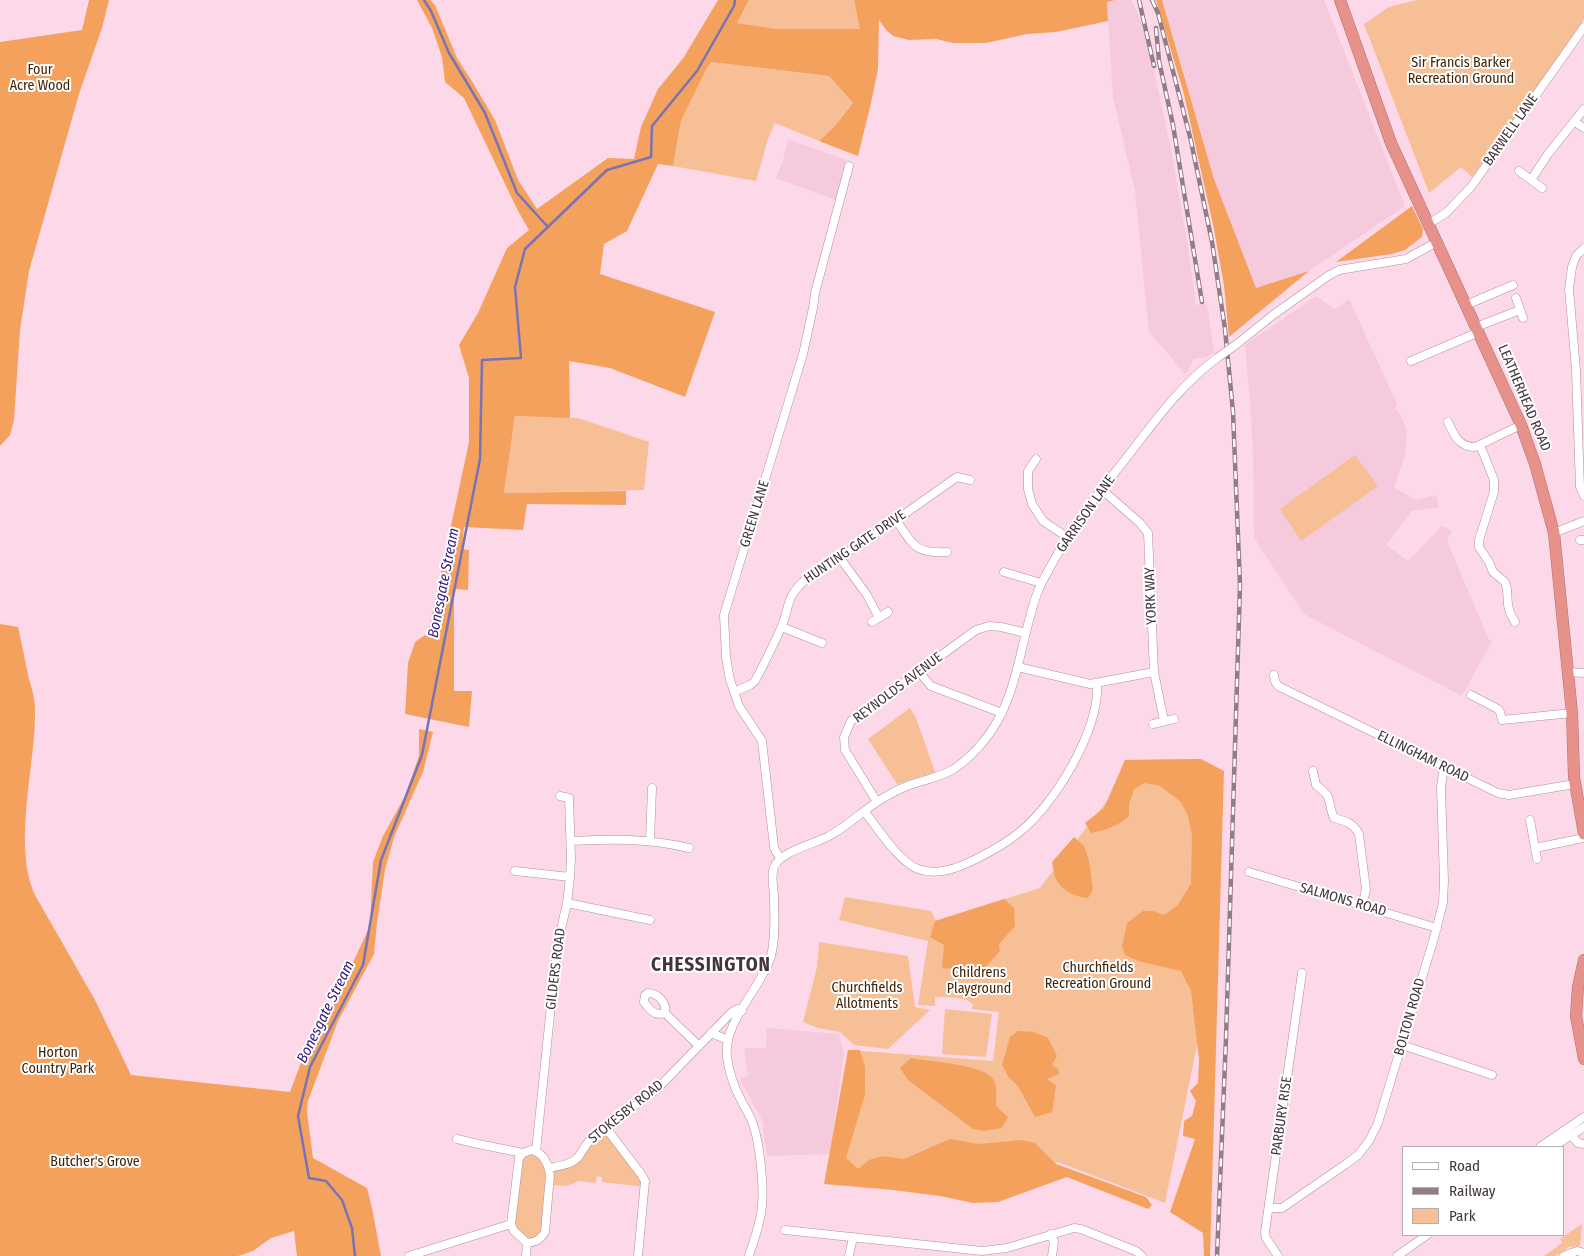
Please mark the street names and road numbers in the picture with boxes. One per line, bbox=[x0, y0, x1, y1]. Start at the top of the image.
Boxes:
street label: BARWELL LANE bbox=[1480, 91, 1542, 169]
street label: LEATHERHEAD ROAD bbox=[1494, 342, 1554, 454]
street label: GARRISON LANE bbox=[1053, 472, 1119, 556]
street label: GREEN LANE bbox=[737, 478, 773, 550]
street label: HUNTING GATE DRIVE bbox=[801, 507, 909, 587]
street label: YORK WAY bbox=[1142, 567, 1160, 625]
street label: REYNOLDS AVENUE bbox=[850, 649, 946, 727]
street label: ELLINGHAM ROAD bbox=[1374, 728, 1472, 786]
street label: SALMONS ROAD bbox=[1298, 880, 1388, 920]
street label: GILDERS ROAD bbox=[543, 927, 569, 1011]
street label: BOLTON ROAD bbox=[1391, 976, 1429, 1058]
street label: PARBURY RISE bbox=[1268, 1075, 1296, 1157]
street label: STOKESBY ROAD bbox=[585, 1077, 667, 1147]

